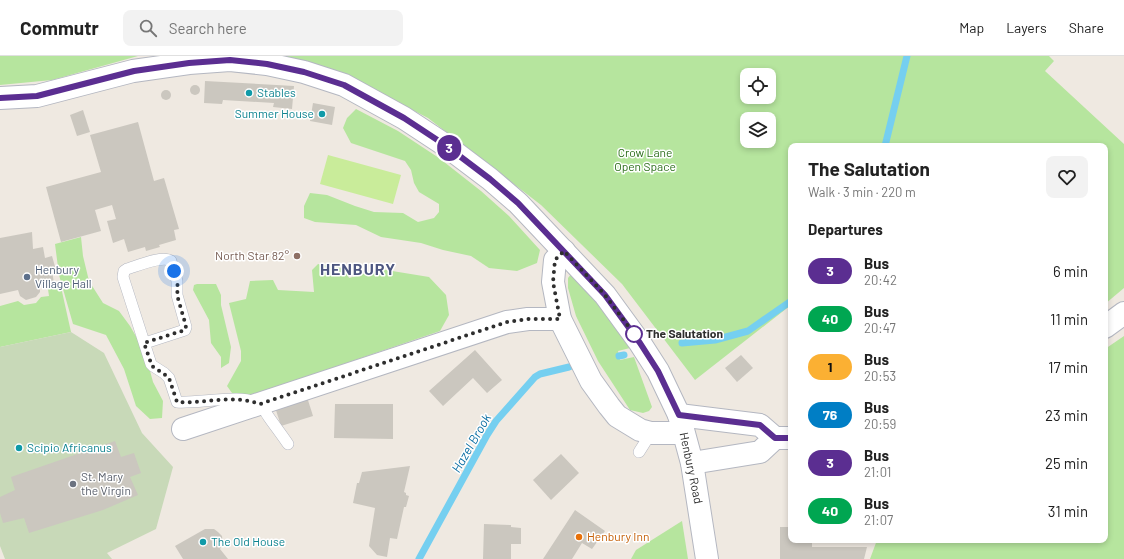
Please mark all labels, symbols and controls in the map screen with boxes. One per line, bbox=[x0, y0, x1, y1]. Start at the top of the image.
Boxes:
search box bbox=[123, 10, 403, 46]
text: Commutr bbox=[20, 16, 99, 39]
icon: search bbox=[137, 17, 159, 39]
text: Search here bbox=[169, 19, 247, 37]
text: Map bbox=[959, 19, 984, 36]
text: Layers bbox=[1006, 19, 1047, 36]
text: Share bbox=[1069, 19, 1104, 36]
map controls bbox=[740, 68, 776, 148]
button: locate bbox=[740, 68, 776, 104]
place label: Stables bbox=[257, 85, 296, 99]
marker: Stables bbox=[244, 88, 254, 98]
place label: Summer House bbox=[235, 106, 314, 120]
marker: Summer House bbox=[317, 109, 327, 119]
button: layers bbox=[740, 112, 776, 148]
line badge: 3 bbox=[436, 135, 462, 161]
text: 3 bbox=[445, 139, 453, 156]
park label: Crow Lane Open Space bbox=[614, 145, 676, 173]
button: heart bbox=[1046, 156, 1088, 198]
text: The Salutation bbox=[808, 157, 930, 180]
text: Walk · 3 min · 220 m bbox=[808, 184, 916, 200]
text: Departures bbox=[808, 220, 883, 238]
place label: North Star 82° bbox=[215, 248, 289, 262]
marker: North Star 82° bbox=[292, 251, 302, 261]
text: Bus bbox=[864, 254, 889, 272]
district label: HENBURY bbox=[320, 259, 396, 278]
your location bbox=[164, 261, 184, 281]
place label: Henbury Village Hall bbox=[35, 262, 92, 290]
text: 3 bbox=[826, 262, 834, 279]
text: 6 min bbox=[1053, 262, 1088, 280]
marker: Henbury Village Hall bbox=[22, 272, 32, 282]
text: 20:42 bbox=[864, 272, 897, 288]
text: Bus bbox=[864, 302, 889, 320]
text: 40 bbox=[822, 310, 838, 327]
text: 11 min bbox=[1050, 310, 1088, 328]
text: 20:47 bbox=[864, 320, 896, 336]
marker: The Salutation bbox=[625, 325, 643, 343]
place label: The Salutation bbox=[646, 326, 723, 340]
text: Bus bbox=[864, 350, 889, 368]
text: 1 bbox=[828, 358, 832, 375]
text: 17 min bbox=[1048, 358, 1088, 376]
text: 20:53 bbox=[864, 368, 896, 384]
text: Bus bbox=[864, 398, 889, 416]
text: 76 bbox=[823, 406, 837, 423]
text: 23 min bbox=[1045, 406, 1088, 424]
water label: Hazel Brook bbox=[448, 410, 495, 475]
text: 20:59 bbox=[864, 416, 896, 432]
street label: Henbury Road bbox=[678, 431, 706, 505]
place label: Scipio Africanus bbox=[27, 440, 112, 454]
marker: Scipio Africanus bbox=[14, 443, 24, 453]
text: Bus bbox=[864, 446, 889, 464]
text: 3 bbox=[826, 454, 834, 471]
text: 25 min bbox=[1045, 454, 1088, 472]
text: 21:01 bbox=[864, 464, 891, 480]
place label: St. Mary the Virgin bbox=[81, 469, 131, 497]
marker: St. Mary the Virgin bbox=[68, 479, 78, 489]
text: Bus bbox=[864, 494, 889, 512]
text: 40 bbox=[822, 502, 838, 519]
text: 31 min bbox=[1048, 502, 1088, 520]
text: 21:07 bbox=[864, 512, 893, 528]
place label: Henbury Inn bbox=[587, 529, 649, 543]
marker: Henbury Inn bbox=[574, 532, 584, 542]
place label: The Old House bbox=[211, 534, 285, 548]
marker: The Old House bbox=[198, 537, 208, 547]

